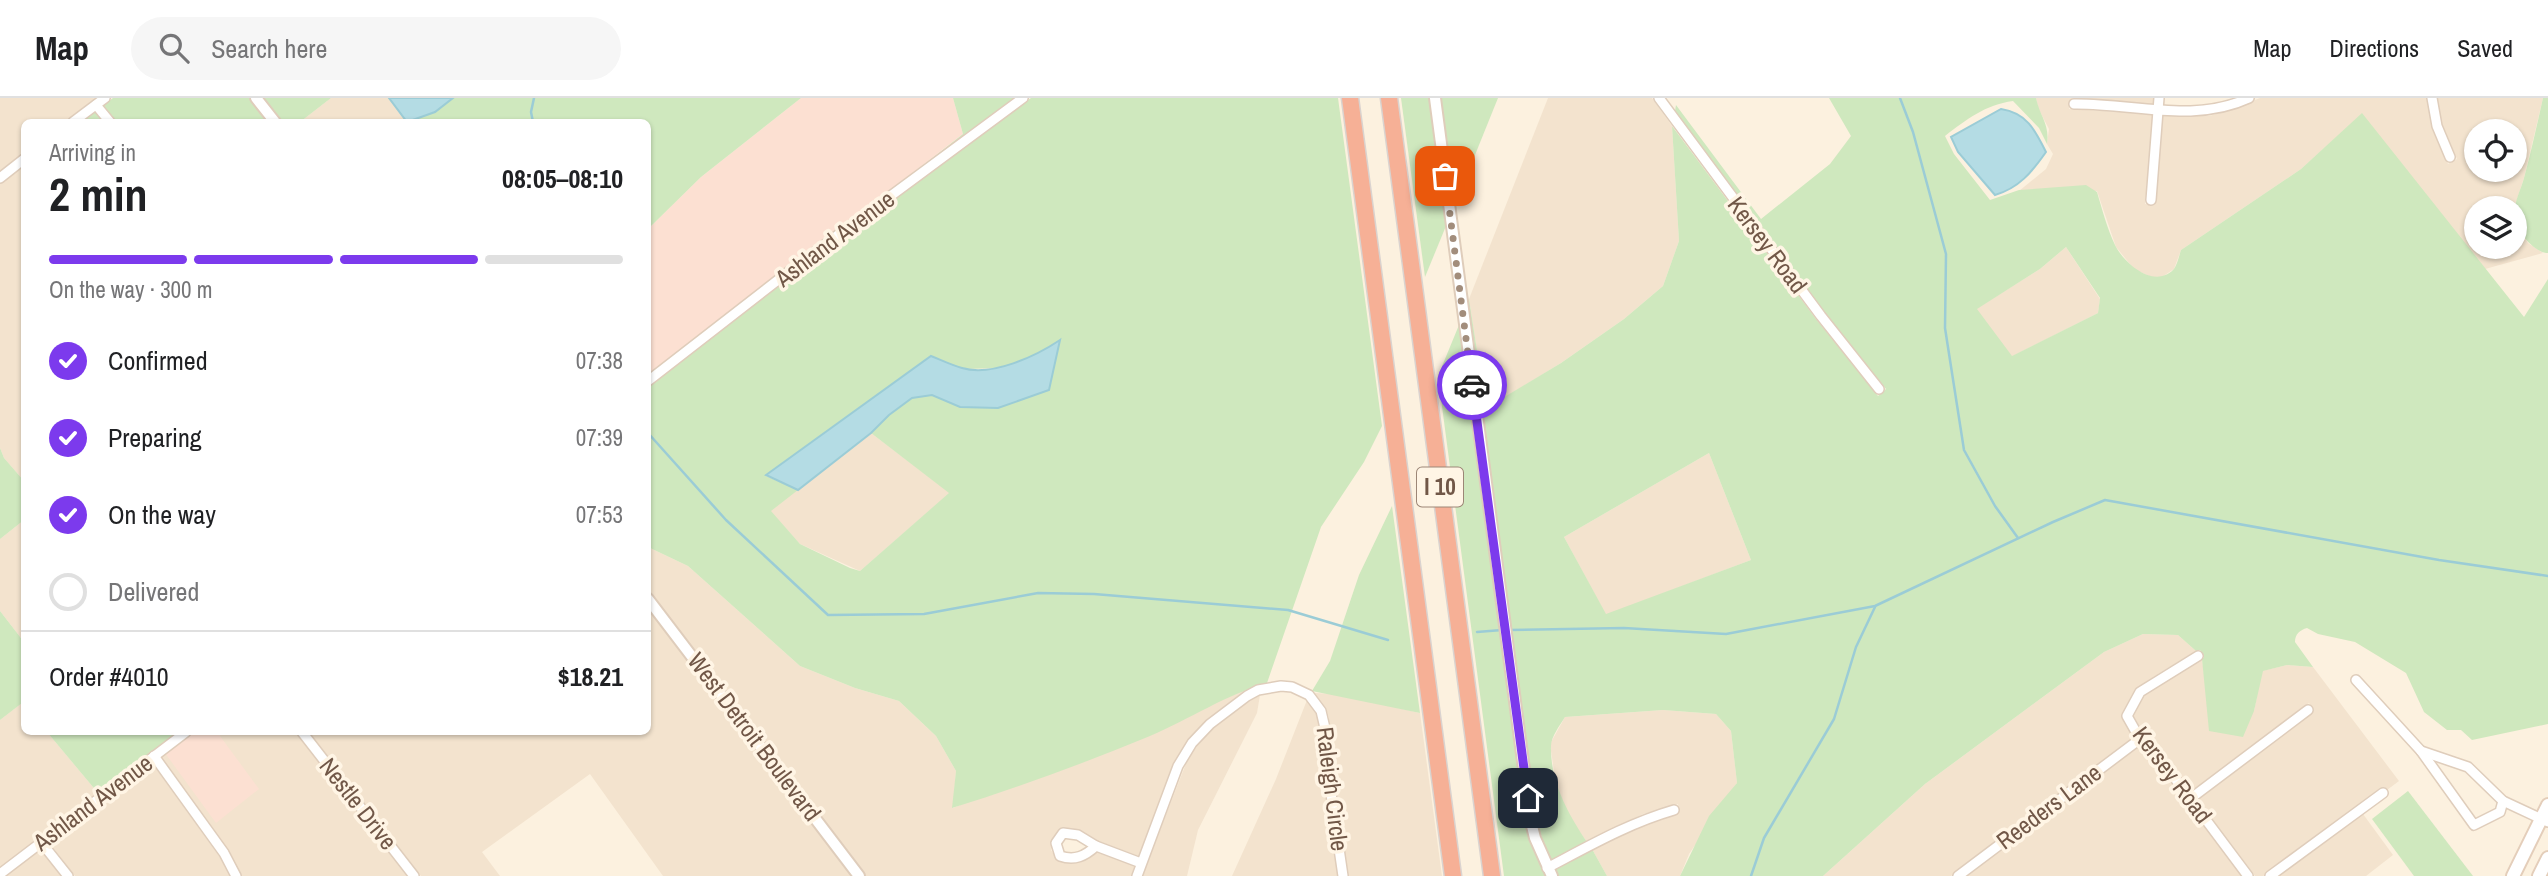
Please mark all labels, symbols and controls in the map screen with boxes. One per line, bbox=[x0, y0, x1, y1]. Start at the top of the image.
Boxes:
search box bbox=[131, 17, 621, 80]
text: Map bbox=[35, 26, 89, 70]
icon: search bbox=[155, 29, 193, 67]
text: Search here bbox=[211, 31, 327, 66]
text: Map bbox=[2253, 32, 2291, 64]
text: Directions bbox=[2329, 32, 2419, 64]
text: Saved bbox=[2457, 32, 2513, 64]
map controls bbox=[2464, 119, 2527, 259]
button: locate bbox=[2464, 119, 2527, 182]
text: Arriving in bbox=[49, 137, 136, 168]
pin bbox=[1415, 146, 1475, 206]
icon: bag bbox=[1426, 157, 1464, 195]
text: 08:05–08:10 bbox=[502, 161, 623, 196]
text: 2 min bbox=[49, 163, 148, 225]
street label: Ashland Avenue bbox=[767, 183, 901, 294]
street label: Kersey Road bbox=[1721, 189, 1815, 299]
button: layers bbox=[2464, 196, 2527, 259]
text: On the way · 300 m bbox=[49, 274, 213, 305]
icon: check bbox=[49, 342, 87, 380]
text: Confirmed bbox=[108, 343, 208, 378]
text: 07:38 bbox=[576, 345, 623, 376]
courier bbox=[1437, 350, 1507, 420]
icon: car bbox=[1453, 366, 1491, 404]
icon: check bbox=[49, 419, 87, 457]
text: Preparing bbox=[108, 420, 202, 455]
text: 07:39 bbox=[576, 422, 623, 453]
road number: I 10 bbox=[1417, 468, 1463, 506]
icon: check bbox=[49, 496, 87, 534]
text: On the way bbox=[108, 497, 216, 532]
text: 07:53 bbox=[576, 499, 623, 530]
text: Delivered bbox=[108, 574, 199, 609]
street label: West Detroit Boulevard bbox=[681, 646, 829, 827]
text: Order #4010 bbox=[49, 659, 169, 694]
text: $18.21 bbox=[558, 659, 623, 694]
street label: Kersey Road bbox=[2126, 719, 2220, 829]
street label: Raleigh Circle bbox=[1310, 725, 1356, 853]
street label: Ashland Avenue bbox=[25, 747, 159, 858]
street label: Nestle Drive bbox=[313, 751, 405, 856]
street label: Reeders Lane bbox=[1989, 756, 2107, 856]
pin bbox=[1498, 768, 1558, 828]
icon: home bbox=[1509, 779, 1547, 817]

